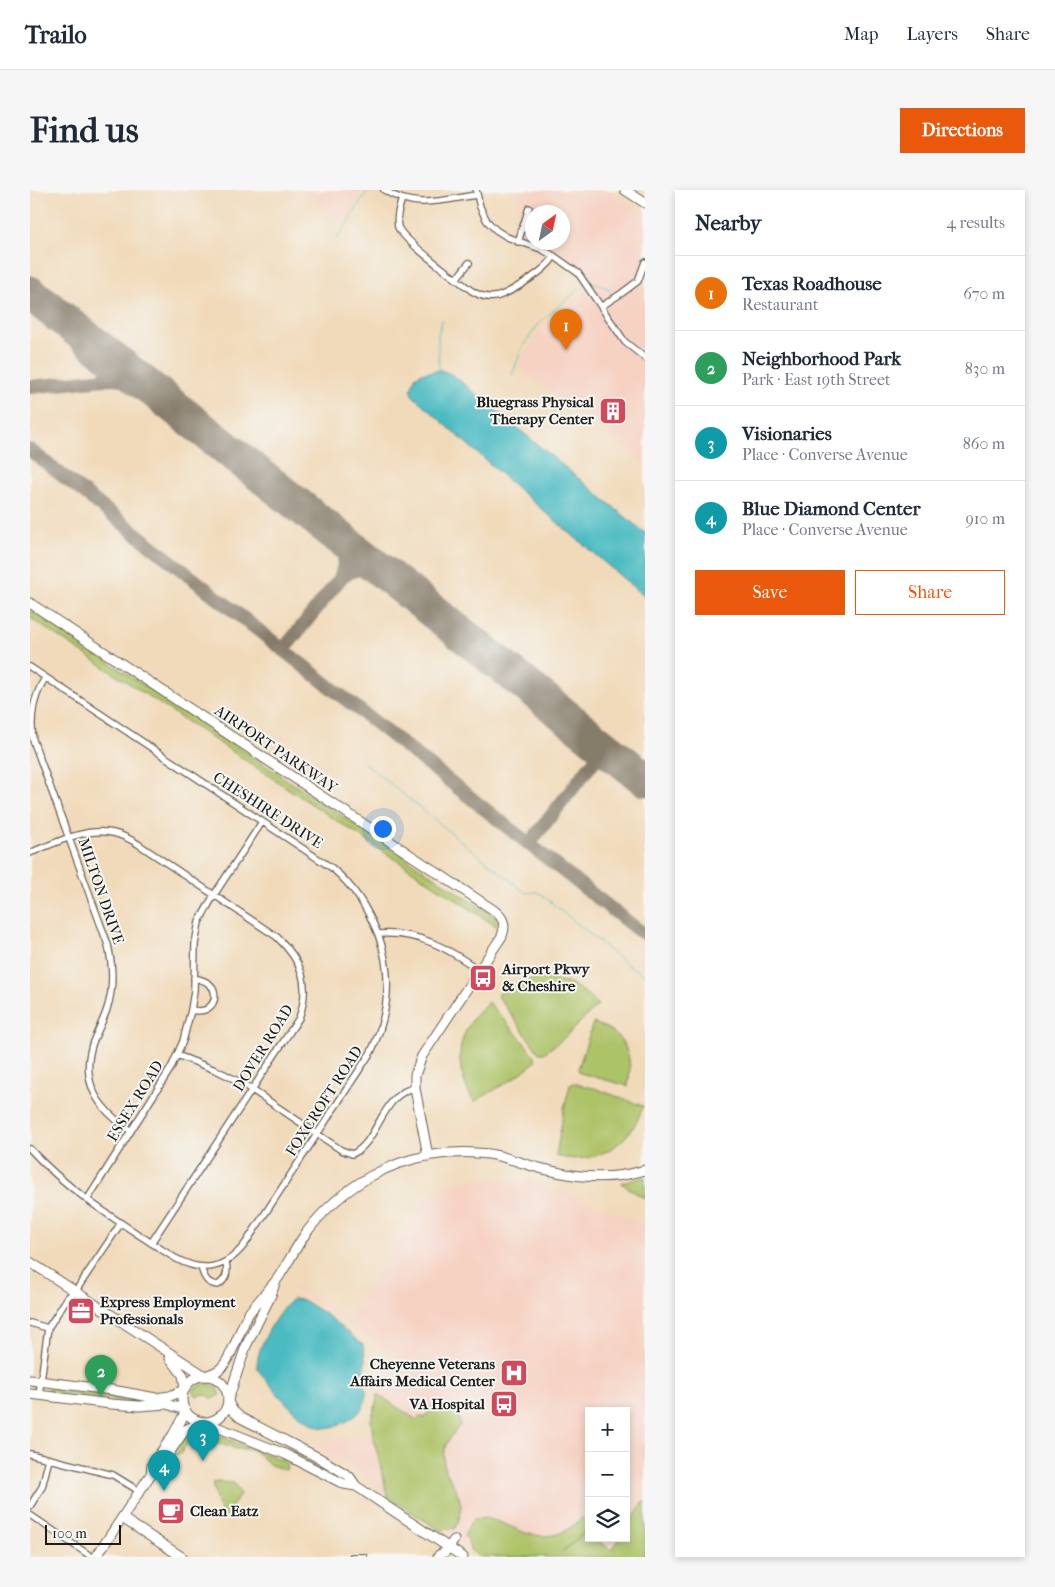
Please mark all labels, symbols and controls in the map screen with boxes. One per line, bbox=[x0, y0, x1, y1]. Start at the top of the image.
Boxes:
text: Trailo bbox=[25, 21, 87, 49]
text: Map bbox=[844, 24, 878, 45]
text: Layers bbox=[906, 24, 958, 45]
text: Share bbox=[986, 24, 1030, 45]
button: Directions bbox=[900, 108, 1025, 153]
text: Find us bbox=[30, 110, 139, 151]
north arrow bbox=[525, 205, 570, 250]
text: Nearby bbox=[695, 211, 761, 235]
text: 4 results bbox=[947, 213, 1005, 232]
text: Texas Roadhouse bbox=[742, 273, 882, 295]
text: 1 bbox=[708, 284, 714, 303]
text: 670 m bbox=[963, 284, 1005, 303]
text: Restaurant bbox=[742, 295, 818, 314]
pin: 1 bbox=[550, 309, 582, 350]
text: Neighborhood Park bbox=[742, 348, 901, 370]
text: 2 bbox=[707, 359, 715, 378]
text: 830 m bbox=[965, 359, 1005, 378]
text: Park · East 19th Street bbox=[742, 370, 891, 389]
place label: Bluegrass Physical Therapy Center bbox=[476, 393, 595, 428]
building icon: Bluegrass Physical Therapy Center bbox=[598, 396, 628, 426]
text: Visionaries bbox=[742, 423, 832, 445]
text: 3 bbox=[708, 434, 714, 453]
text: 860 m bbox=[963, 434, 1005, 453]
text: Place · Converse Avenue bbox=[742, 445, 908, 464]
text: Blue Diamond Center bbox=[742, 498, 920, 520]
text: 4 bbox=[706, 509, 716, 528]
text: 910 m bbox=[965, 509, 1005, 528]
text: Place · Converse Avenue bbox=[742, 520, 908, 539]
button: Save bbox=[695, 570, 845, 615]
button: Share bbox=[855, 570, 1005, 615]
street label: AIRPORT PARKWAY bbox=[210, 701, 341, 797]
street label: CHESHIRE DRIVE bbox=[210, 768, 326, 852]
your location bbox=[370, 816, 396, 842]
street label: MILTON DRIVE bbox=[74, 835, 128, 947]
place label: Airport Pkwy & Cheshire bbox=[501, 960, 591, 995]
bus stop icon: Airport Pkwy & Cheshire bbox=[468, 963, 498, 993]
street label: DOVER ROAD bbox=[229, 1001, 297, 1095]
street label: FOXCROFT ROAD bbox=[282, 1042, 366, 1160]
street label: ESSEX ROAD bbox=[103, 1057, 167, 1145]
place label: Express Employment Professionals bbox=[100, 1293, 236, 1328]
office icon: Express Employment Professionals bbox=[66, 1296, 96, 1326]
pin: 2 bbox=[85, 1355, 117, 1396]
place label: Cheyenne Veterans Affairs Medical Center bbox=[349, 1355, 496, 1390]
hospital icon: Cheyenne Veterans Affairs Medical Center bbox=[499, 1358, 529, 1388]
bus stop icon: VA Hospital bbox=[489, 1389, 519, 1419]
place label: VA Hospital bbox=[408, 1395, 486, 1413]
map controls bbox=[585, 1407, 630, 1542]
button: + bbox=[585, 1407, 630, 1452]
pin: 3 bbox=[187, 1420, 219, 1461]
pin: 4 bbox=[148, 1450, 180, 1491]
button: − bbox=[585, 1452, 630, 1497]
cafe icon: Clean Eatz bbox=[156, 1496, 186, 1526]
button: layers bbox=[585, 1497, 630, 1542]
place label: Clean Eatz bbox=[190, 1502, 259, 1520]
scale bar bbox=[45, 1522, 121, 1545]
text: 100 m bbox=[52, 1525, 87, 1542]

